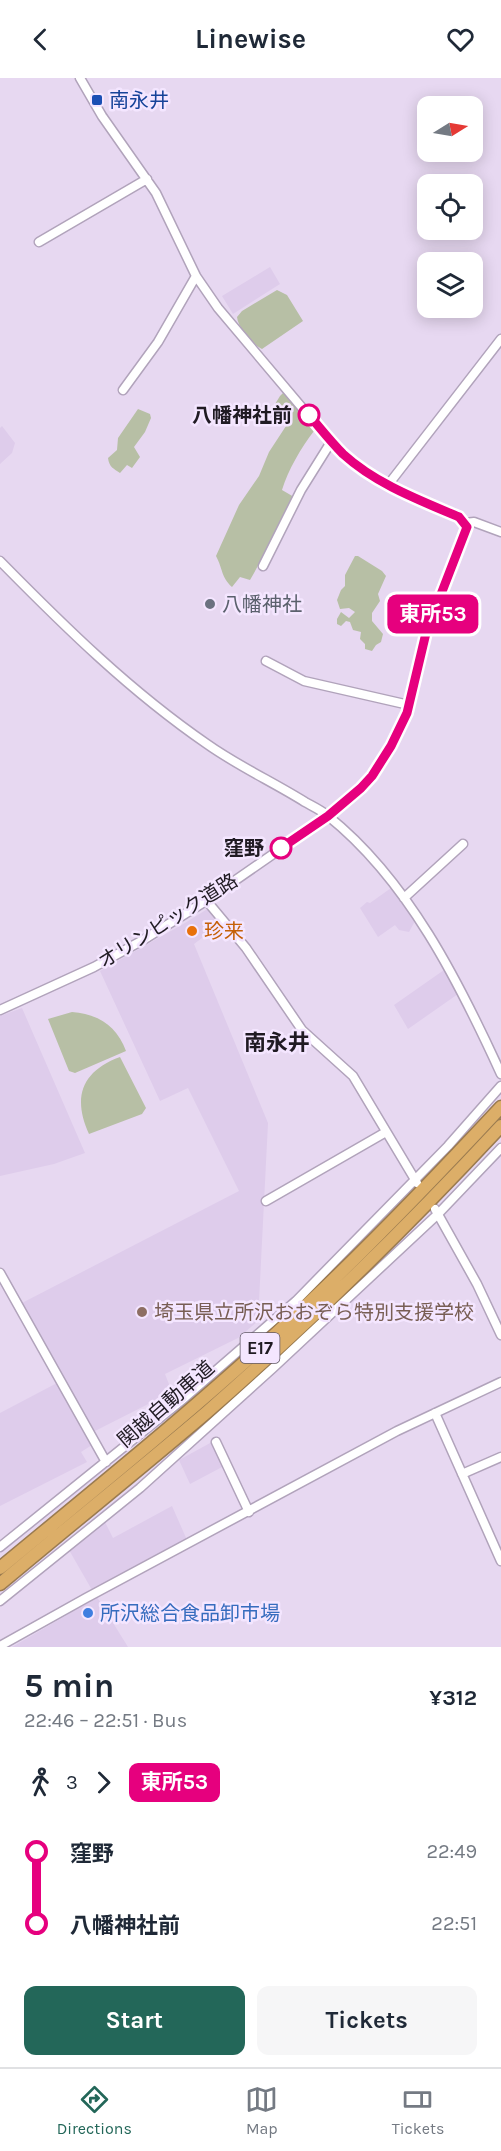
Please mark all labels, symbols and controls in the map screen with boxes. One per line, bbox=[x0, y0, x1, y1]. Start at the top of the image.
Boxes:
icon: back bbox=[24, 23, 57, 56]
text: Linewise bbox=[195, 23, 306, 55]
icon: heart bbox=[444, 23, 477, 56]
place label: 南永井 bbox=[109, 89, 169, 112]
marker: 南永井 bbox=[90, 93, 104, 107]
north arrow bbox=[417, 96, 483, 162]
map controls bbox=[417, 96, 483, 318]
button: locate bbox=[417, 174, 483, 240]
button: layers bbox=[417, 252, 483, 318]
place label: 八幡神社前 bbox=[192, 404, 292, 427]
marker: 八幡神社前 bbox=[298, 404, 320, 426]
place label: 八幡神社 bbox=[222, 593, 302, 616]
line badge: 東所53 bbox=[391, 594, 475, 634]
marker: 八幡神社 bbox=[203, 597, 217, 611]
text: 東所53 bbox=[399, 602, 467, 626]
place label: 窪野 bbox=[224, 837, 264, 860]
marker: 窪野 bbox=[270, 837, 292, 859]
street label: オリンピック道路 bbox=[94, 869, 242, 973]
place label: 珍来 bbox=[204, 920, 244, 943]
marker: 珍来 bbox=[185, 924, 199, 938]
district label: 南永井 bbox=[244, 1030, 310, 1056]
place label: 埼玉県立所沢おおぞら特別支援学校 bbox=[154, 1301, 474, 1324]
marker: 埼玉県立所沢おおぞら特別支援学校 bbox=[135, 1305, 149, 1319]
road number: E17 bbox=[240, 1333, 280, 1363]
street label: 関越自動車道 bbox=[113, 1356, 219, 1452]
place label: 所沢総合食品卸市場 bbox=[100, 1602, 280, 1625]
marker: 所沢総合食品卸市場 bbox=[81, 1606, 95, 1620]
text: 5 min bbox=[24, 1667, 114, 1705]
text: ¥312 bbox=[429, 1685, 477, 1711]
text: 22:46 – 22:51 · Bus bbox=[24, 1709, 187, 1732]
icon: walk bbox=[24, 1766, 57, 1799]
icon: forward bbox=[87, 1766, 120, 1799]
text: 東所53 bbox=[141, 1770, 208, 1794]
text: 3 bbox=[66, 1771, 78, 1794]
text: 22:49 bbox=[426, 1840, 477, 1863]
text: 窪野 bbox=[70, 1841, 114, 1867]
text: 22:51 bbox=[431, 1912, 477, 1935]
text: 八幡神社前 bbox=[70, 1913, 180, 1939]
button: Start bbox=[24, 1986, 245, 2055]
button: Tickets bbox=[257, 1986, 477, 2055]
tab: Directions bbox=[57, 2083, 132, 2138]
tab: Map bbox=[245, 2083, 278, 2138]
tab: Tickets bbox=[392, 2083, 444, 2138]

